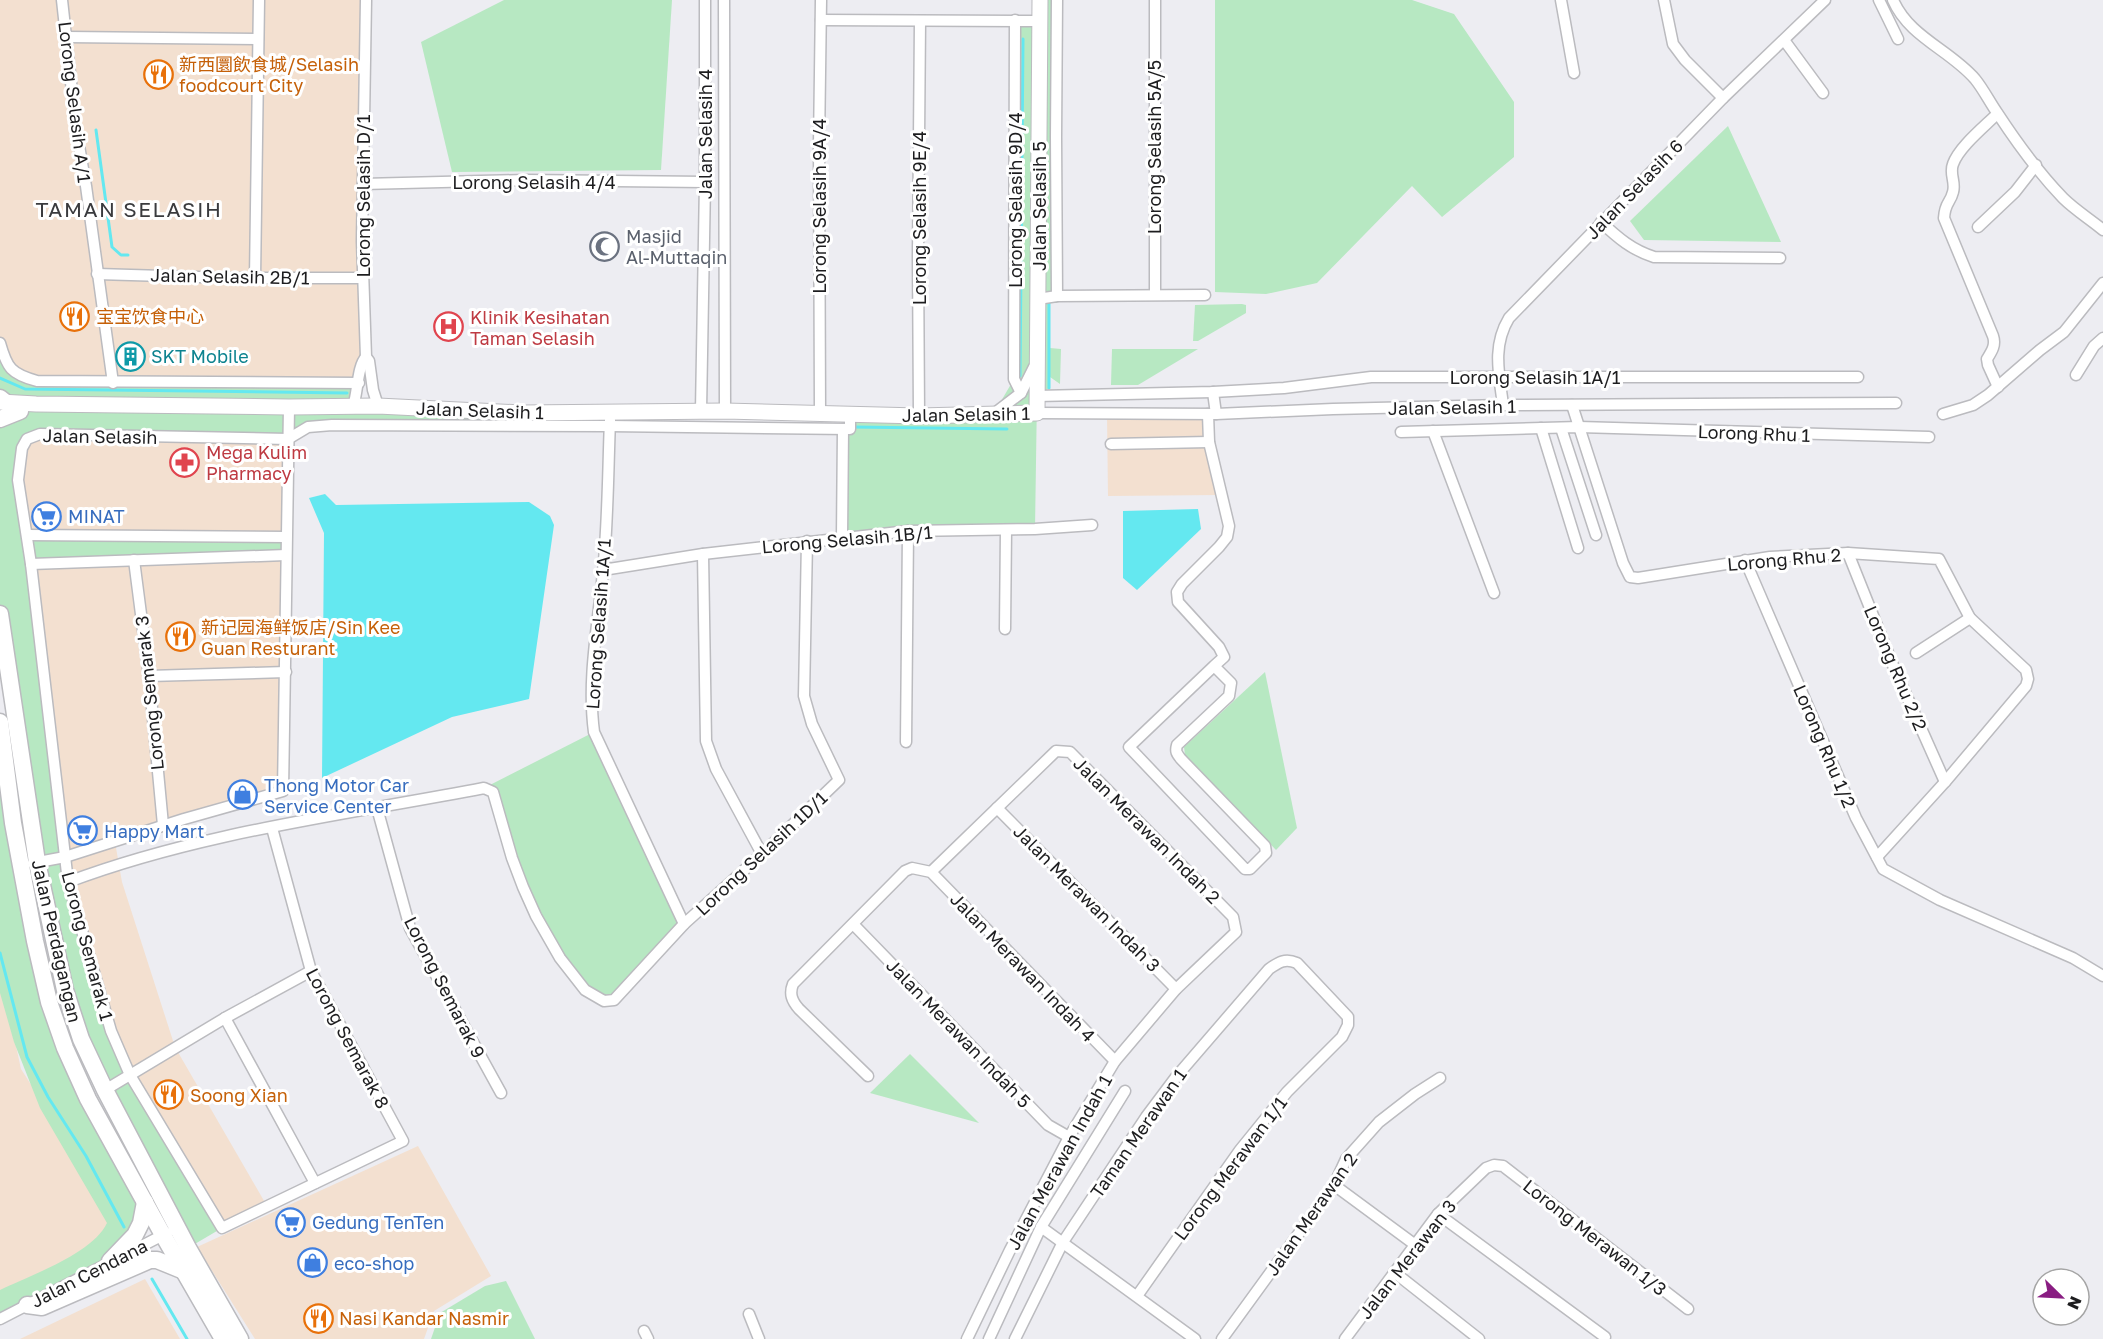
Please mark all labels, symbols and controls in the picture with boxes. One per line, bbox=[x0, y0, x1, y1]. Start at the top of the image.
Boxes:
street label: Lorong Selasih A/1 bbox=[54, 20, 96, 184]
place label: 新西圜飲食城/Selasih foodcourt City bbox=[179, 53, 359, 96]
restaurant icon: 新西圜飲食城/Selasih foodcourt City bbox=[142, 58, 174, 90]
street label: Lorong Selasih 5A/5 bbox=[1143, 60, 1165, 234]
street label: Jalan Selasih 4 bbox=[694, 69, 716, 199]
street label: Lorong Selasih 9D/4 bbox=[1004, 112, 1026, 288]
street label: Lorong Selasih D/1 bbox=[352, 114, 374, 277]
street label: Lorong Selasih 9A/4 bbox=[808, 118, 830, 294]
street label: Lorong Selasih 9E/4 bbox=[908, 131, 930, 305]
street label: Jalan Selasih 6 bbox=[1581, 134, 1687, 244]
street label: Jalan Selasih 5 bbox=[1028, 141, 1050, 271]
street label: Lorong Selasih 4/4 bbox=[452, 171, 616, 193]
district label: TAMAN SELASIH bbox=[36, 196, 222, 222]
place label: Masjid Al-Muttaqin bbox=[626, 225, 727, 268]
mosque icon: Masjid Al-Muttaqin bbox=[589, 230, 621, 262]
street label: Jalan Selasih 2B/1 bbox=[150, 264, 310, 288]
restaurant icon: 宝宝饮食中心 bbox=[59, 300, 91, 332]
place label: 宝宝饮食中心 bbox=[96, 305, 204, 327]
place label: Klinik Kesihatan Taman Selasih bbox=[470, 306, 610, 349]
hospital icon: Klinik Kesihatan Taman Selasih bbox=[433, 311, 465, 343]
building icon: SKT Mobile bbox=[114, 340, 146, 372]
place label: SKT Mobile bbox=[151, 345, 249, 367]
street label: Lorong Selasih 1A/1 bbox=[1449, 366, 1621, 388]
street label: Jalan Selasih 1 bbox=[1388, 395, 1517, 419]
street label: Jalan Selasih 1 bbox=[416, 397, 545, 423]
street label: Jalan Selasih 1 bbox=[902, 402, 1031, 426]
street label: Lorong Rhu 1 bbox=[1697, 420, 1811, 446]
street label: Jalan Selasih bbox=[42, 424, 158, 448]
place label: Mega Kulim Pharmacy bbox=[206, 441, 307, 484]
pharmacy icon: Mega Kulim Pharmacy bbox=[169, 446, 201, 478]
supermarket icon: MINAT bbox=[31, 500, 63, 532]
place label: MINAT bbox=[68, 505, 125, 527]
street label: Lorong Selasih 1B/1 bbox=[761, 521, 933, 557]
street label: Lorong Selasih 1A/1 bbox=[581, 538, 615, 710]
street label: Lorong Rhu 2 bbox=[1726, 543, 1842, 575]
street label: Lorong Rhu 2/2 bbox=[1860, 602, 1932, 734]
street label: Lorong Semarak 3 bbox=[130, 615, 168, 771]
place label: 新记园海鲜饭店/Sin Kee Guan Resturant bbox=[201, 616, 401, 659]
restaurant icon: 新记园海鲜饭店/Sin Kee Guan Resturant bbox=[164, 621, 196, 653]
street label: Lorong Rhu 1/2 bbox=[1789, 681, 1861, 811]
street label: Jalan Merawan Indah 2 bbox=[1069, 752, 1225, 908]
place label: Thong Motor Car Service Center bbox=[264, 774, 409, 817]
shop icon: Thong Motor Car Service Center bbox=[227, 779, 259, 811]
street label: Lorong Selasih 1D/1 bbox=[691, 786, 831, 920]
supermarket icon: Happy Mart bbox=[67, 815, 99, 847]
place label: Happy Mart bbox=[104, 820, 204, 842]
street label: Jalan Merawan Indah 3 bbox=[1009, 820, 1165, 976]
street label: Jalan Perdagangan bbox=[28, 857, 86, 1025]
street label: Lorong Semarak 1 bbox=[57, 869, 119, 1023]
street label: Jalan Merawan Indah 4 bbox=[946, 888, 1100, 1046]
street label: Lorong Semarak 9 bbox=[400, 913, 490, 1061]
street label: Jalan Merawan Indah 5 bbox=[882, 954, 1036, 1112]
street label: Lorong Semarak 8 bbox=[302, 964, 394, 1112]
street label: Taman Merawan 1 bbox=[1085, 1064, 1191, 1202]
street label: Jalan Merawan Indah 1 bbox=[1002, 1070, 1116, 1253]
restaurant icon: Soong Xian bbox=[153, 1079, 185, 1111]
place label: Soong Xian bbox=[190, 1084, 288, 1106]
street label: Lorong Merawan 1/1 bbox=[1169, 1092, 1291, 1244]
street label: Jalan Merawan 2 bbox=[1260, 1148, 1362, 1280]
street label: Lorong Merawan 1/3 bbox=[1519, 1174, 1671, 1300]
street label: Jalan Merawan 3 bbox=[1354, 1195, 1460, 1323]
supermarket icon: Gedung TenTen bbox=[275, 1206, 307, 1238]
place label: Gedung TenTen bbox=[312, 1211, 444, 1233]
street label: Jalan Cendana bbox=[27, 1234, 151, 1312]
shop icon: eco-shop bbox=[297, 1247, 329, 1279]
place label: eco-shop bbox=[334, 1252, 414, 1274]
north arrow bbox=[2031, 1267, 2091, 1327]
text: N bbox=[2063, 1293, 2086, 1313]
restaurant icon: Nasi Kandar Nasmir bbox=[302, 1302, 334, 1334]
place label: Nasi Kandar Nasmir bbox=[339, 1307, 509, 1329]

